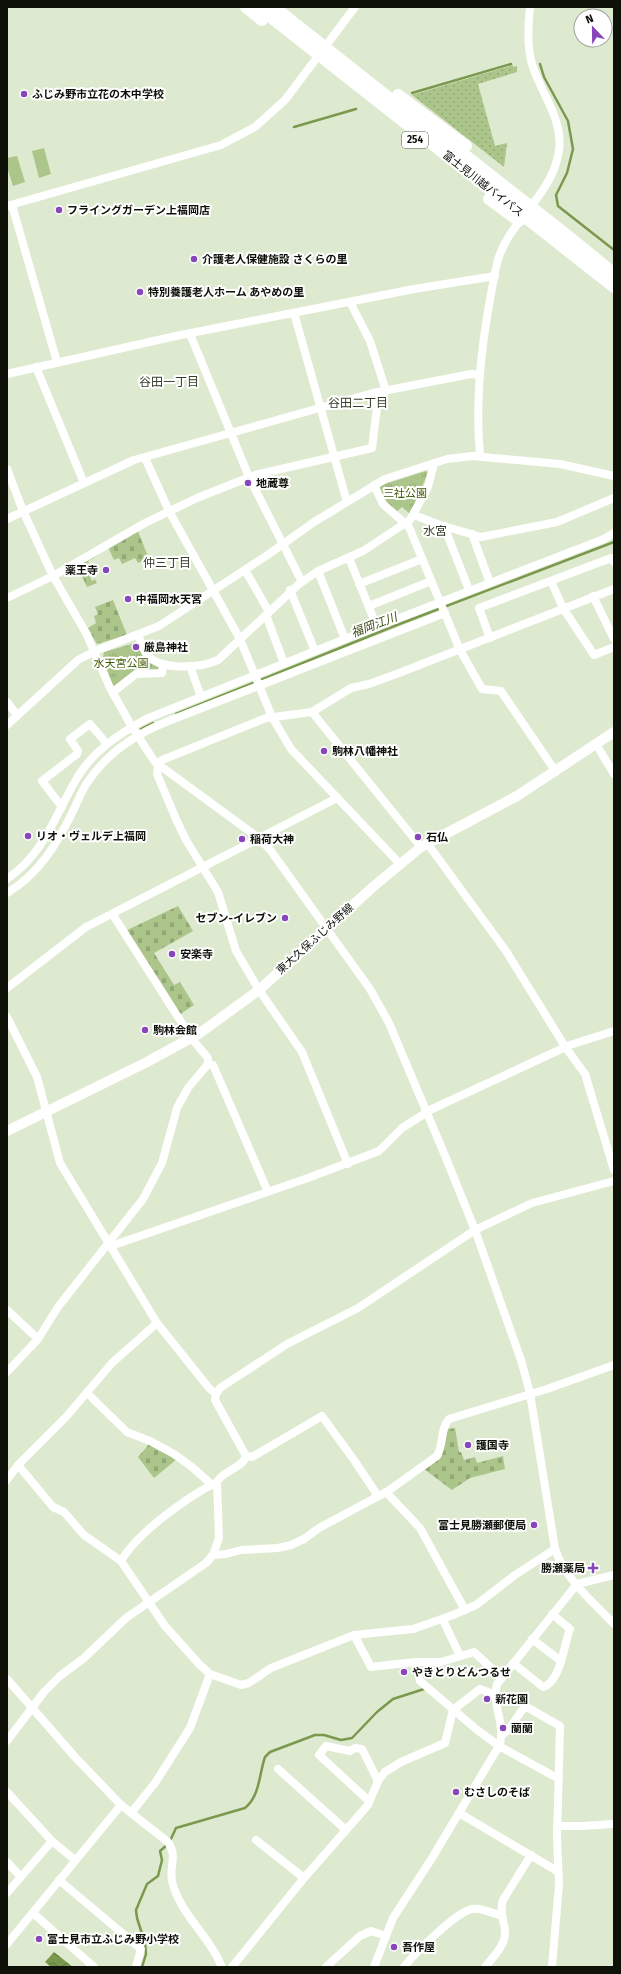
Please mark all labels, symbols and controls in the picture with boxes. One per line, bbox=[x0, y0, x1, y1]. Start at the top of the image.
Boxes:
north arrow bbox=[573, 8, 613, 48]
text: N bbox=[584, 12, 595, 27]
place label: ふじみ野市立花の木中学校 bbox=[32, 88, 164, 101]
marker: ふじみ野市立花の木中学校 bbox=[19, 89, 29, 99]
road number: 254 bbox=[402, 132, 428, 148]
street label: 富士見川越バイパス bbox=[440, 148, 526, 220]
place label: フライングガーデン上福岡店 bbox=[67, 204, 210, 217]
marker: フライングガーデン上福岡店 bbox=[54, 205, 64, 215]
place label: 介護老人保健施設 さくらの里 bbox=[202, 253, 348, 266]
marker: 介護老人保健施設 さくらの里 bbox=[189, 254, 199, 264]
place label: 特別養護老人ホーム あやめの里 bbox=[148, 286, 304, 299]
marker: 特別養護老人ホーム あやめの里 bbox=[135, 287, 145, 297]
district label: 谷田一丁目 bbox=[139, 375, 199, 389]
district label: 谷田二丁目 bbox=[328, 396, 388, 410]
place label: 地蔵尊 bbox=[256, 477, 289, 490]
marker: 地蔵尊 bbox=[243, 478, 253, 488]
park label: 三社公園 bbox=[383, 487, 427, 500]
district label: 水宮 bbox=[423, 524, 447, 538]
district label: 仲三丁目 bbox=[143, 556, 191, 570]
place label: 薬王寺 bbox=[65, 564, 98, 577]
marker: 薬王寺 bbox=[101, 565, 111, 575]
place label: 中福岡水天宮 bbox=[136, 593, 202, 606]
marker: 中福岡水天宮 bbox=[123, 594, 133, 604]
water label: 福岡江川 bbox=[349, 609, 401, 640]
place label: 厳島神社 bbox=[144, 641, 188, 654]
marker: 厳島神社 bbox=[131, 642, 141, 652]
park label: 水天宮公園 bbox=[94, 657, 149, 670]
place label: 駒林八幡神社 bbox=[332, 745, 398, 758]
marker: 駒林八幡神社 bbox=[319, 746, 329, 756]
place label: リオ・ヴェルデ上福岡 bbox=[36, 830, 146, 843]
marker: リオ・ヴェルデ上福岡 bbox=[23, 831, 33, 841]
place label: 石仏 bbox=[426, 831, 448, 844]
marker: 石仏 bbox=[413, 832, 423, 842]
place label: 稲荷大神 bbox=[250, 833, 294, 846]
marker: 稲荷大神 bbox=[237, 834, 247, 844]
street label: 東大久保ふじみ野線 bbox=[274, 901, 356, 977]
place label: セブン-イレブン bbox=[196, 912, 277, 925]
marker: セブン-イレブン bbox=[280, 913, 290, 923]
place label: 安楽寺 bbox=[180, 948, 213, 961]
marker: 安楽寺 bbox=[167, 949, 177, 959]
place label: 駒林会館 bbox=[153, 1024, 197, 1037]
marker: 駒林会館 bbox=[140, 1025, 150, 1035]
place label: 護国寺 bbox=[476, 1439, 509, 1452]
marker: 護国寺 bbox=[463, 1440, 473, 1450]
place label: 富士見勝瀬郵便局 bbox=[438, 1519, 526, 1532]
marker: 富士見勝瀬郵便局 bbox=[529, 1520, 539, 1530]
place label: 勝瀬薬局 bbox=[541, 1562, 585, 1575]
marker: 勝瀬薬局 bbox=[588, 1563, 598, 1573]
place label: やきとりどんつるせ bbox=[412, 1666, 511, 1679]
marker: やきとりどんつるせ bbox=[399, 1667, 409, 1677]
place label: 新花園 bbox=[495, 1693, 528, 1706]
marker: 新花園 bbox=[482, 1694, 492, 1704]
place label: 蘭蘭 bbox=[511, 1722, 533, 1735]
marker: 蘭蘭 bbox=[498, 1723, 508, 1733]
place label: むさしのそば bbox=[464, 1786, 530, 1799]
marker: むさしのそば bbox=[451, 1787, 461, 1797]
place label: 富士見市立ふじみ野小学校 bbox=[47, 1933, 179, 1946]
marker: 富士見市立ふじみ野小学校 bbox=[34, 1934, 44, 1944]
place label: 吾作屋 bbox=[402, 1941, 435, 1954]
marker: 吾作屋 bbox=[389, 1942, 399, 1952]

